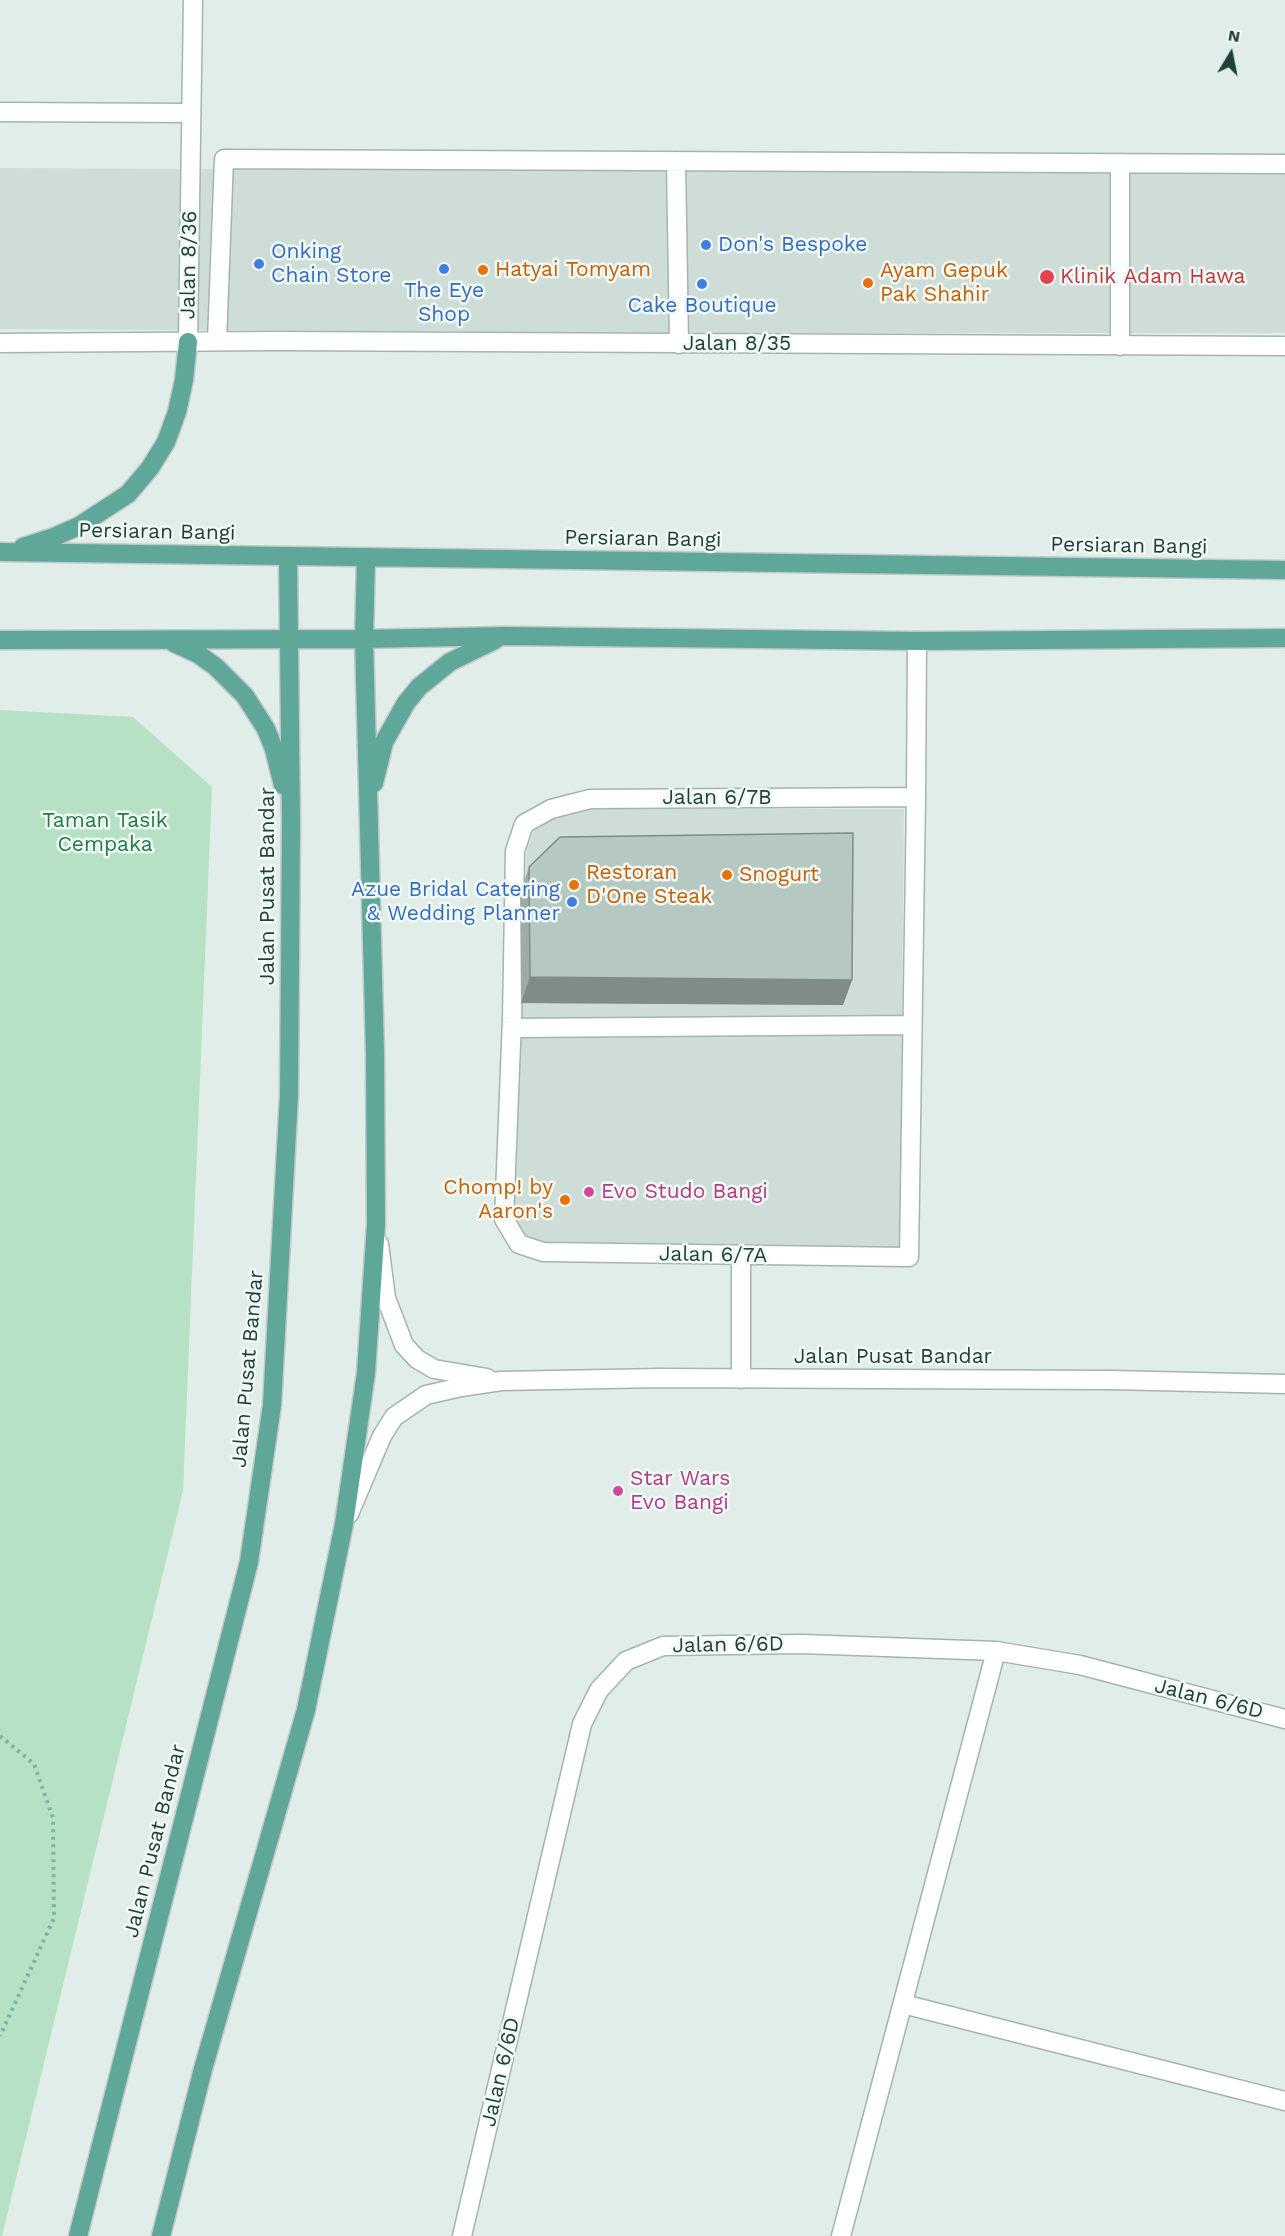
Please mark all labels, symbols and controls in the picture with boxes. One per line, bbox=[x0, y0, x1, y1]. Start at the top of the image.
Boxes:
north arrow bbox=[1201, 24, 1261, 84]
text: N bbox=[1227, 25, 1242, 46]
street label: Jalan 8/36 bbox=[175, 210, 203, 320]
place label: Don's Bespoke bbox=[718, 232, 867, 258]
marker: Don's Bespoke bbox=[699, 238, 713, 252]
place label: Onking Chain Store bbox=[271, 239, 391, 289]
marker: Onking Chain Store bbox=[252, 257, 266, 271]
place label: Hatyai Tomyam bbox=[495, 257, 651, 283]
place label: Ayam Gepuk Pak Shahir bbox=[880, 258, 1008, 308]
marker: The Eye Shop bbox=[437, 262, 451, 276]
marker: Hatyai Tomyam bbox=[476, 263, 490, 277]
place label: Klinik Adam Hawa bbox=[1060, 264, 1245, 290]
marker: Klinik Adam Hawa bbox=[1038, 268, 1056, 286]
marker: Ayam Gepuk Pak Shahir bbox=[861, 276, 875, 290]
marker: Cake Boutique bbox=[695, 277, 709, 291]
place label: The Eye Shop bbox=[404, 278, 484, 328]
place label: Cake Boutique bbox=[628, 293, 776, 319]
street label: Jalan 8/35 bbox=[683, 331, 791, 357]
street label: Persiaran Bangi bbox=[78, 518, 236, 546]
street label: Persiaran Bangi bbox=[564, 525, 722, 553]
street label: Persiaran Bangi bbox=[1050, 532, 1208, 560]
street label: Jalan 6/7B bbox=[662, 785, 772, 811]
street label: Jalan Pusat Bandar bbox=[255, 787, 281, 985]
park label: Taman Tasik Cempaka bbox=[42, 808, 168, 858]
place label: Restoran D'One Steak bbox=[586, 860, 712, 910]
place label: Snogurt bbox=[739, 862, 819, 888]
marker: Snogurt bbox=[720, 868, 734, 882]
place label: Azue Bridal Catering & Wedding Planner bbox=[351, 877, 560, 927]
marker: Restoran D'One Steak bbox=[567, 878, 581, 892]
marker: Azue Bridal Catering & Wedding Planner bbox=[565, 895, 579, 909]
place label: Chomp! by Aaron's bbox=[443, 1175, 553, 1225]
place label: Evo Studo Bangi bbox=[601, 1179, 768, 1205]
marker: Evo Studo Bangi bbox=[582, 1185, 596, 1199]
marker: Chomp! by Aaron's bbox=[558, 1193, 572, 1207]
street label: Jalan 6/7A bbox=[659, 1241, 767, 1269]
street label: Jalan Pusat Bandar bbox=[227, 1269, 269, 1469]
street label: Jalan Pusat Bandar bbox=[794, 1344, 992, 1370]
place label: Star Wars Evo Bangi bbox=[630, 1466, 730, 1516]
marker: Star Wars Evo Bangi bbox=[611, 1484, 625, 1498]
street label: Jalan 6/6D bbox=[672, 1631, 784, 1659]
street label: Jalan 6/6D bbox=[1152, 1673, 1266, 1725]
street label: Jalan Pusat Bandar bbox=[119, 1742, 191, 1940]
street label: Jalan 6/6D bbox=[476, 2015, 526, 2129]

